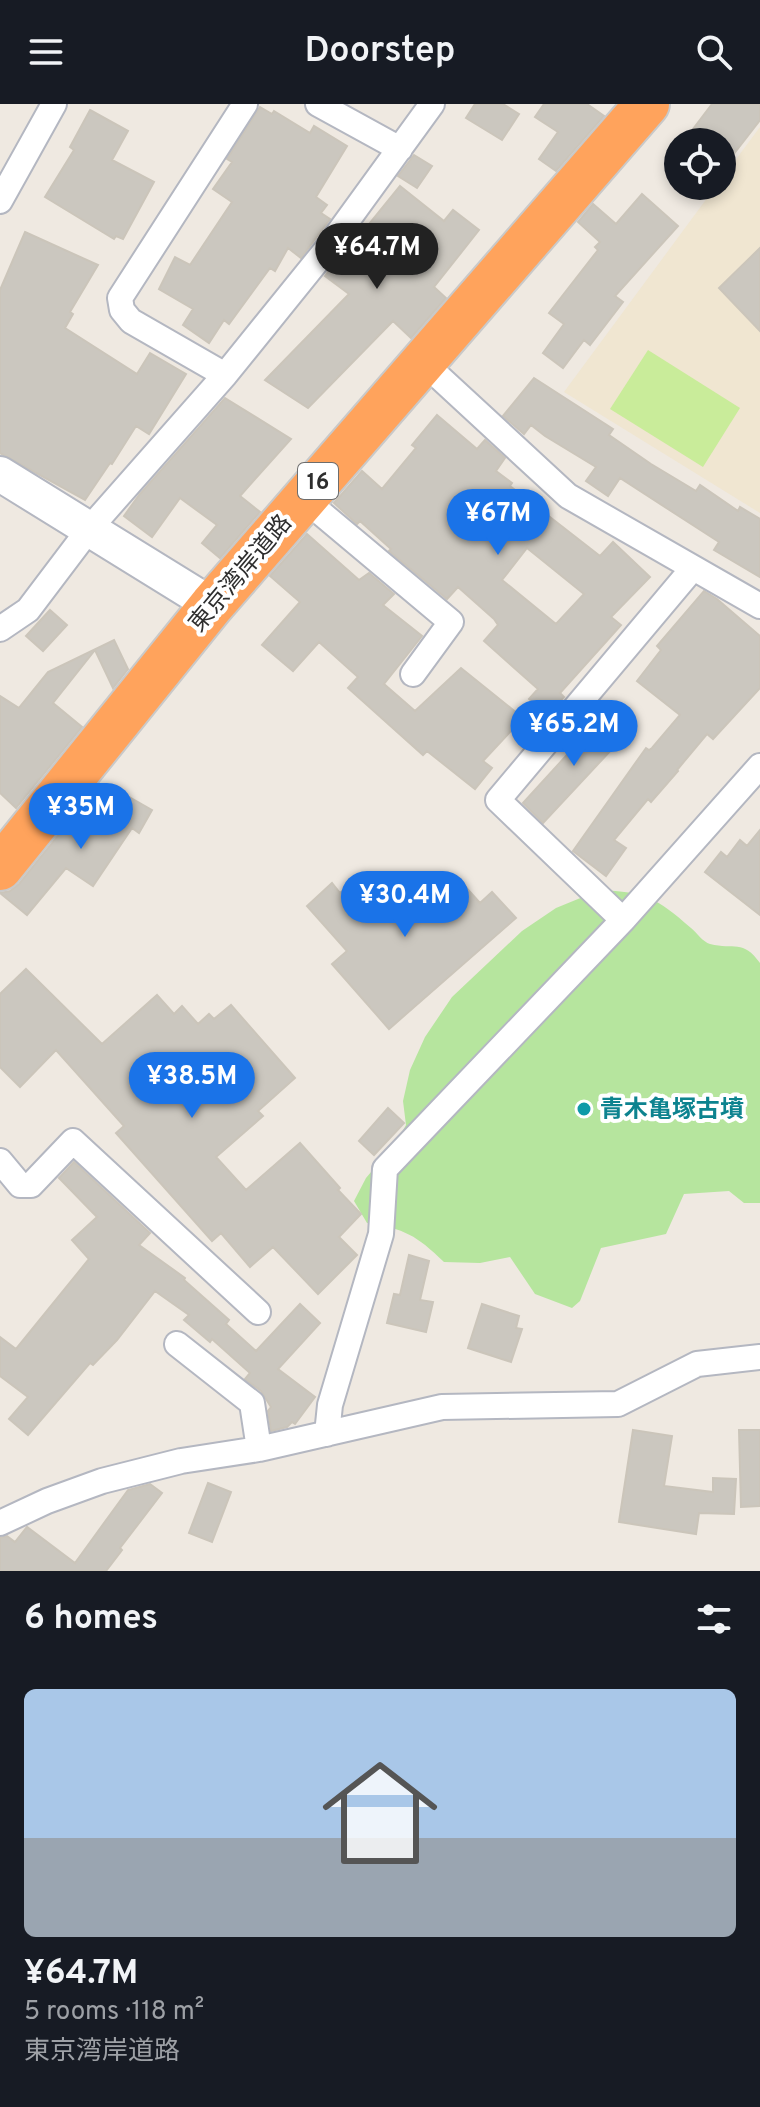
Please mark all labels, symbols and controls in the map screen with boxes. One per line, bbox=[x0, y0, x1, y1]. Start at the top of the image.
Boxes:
text: Doorstep bbox=[304, 29, 456, 75]
icon: menu bbox=[24, 30, 68, 74]
icon: search bbox=[692, 30, 736, 74]
map controls bbox=[664, 128, 736, 200]
button: locate bbox=[664, 128, 736, 200]
pin: ¥64.7M bbox=[312, 223, 442, 291]
text: ¥64.7M bbox=[333, 232, 421, 265]
road number: 16 bbox=[298, 463, 338, 499]
pin: ¥67M bbox=[451, 489, 545, 557]
text: ¥67M bbox=[465, 498, 531, 531]
street label: 東京湾岸道路 bbox=[184, 509, 299, 639]
pin: ¥65.2M bbox=[509, 700, 639, 768]
text: ¥65.2M bbox=[529, 709, 619, 742]
pin: ¥35M bbox=[34, 783, 128, 851]
text: ¥35M bbox=[47, 792, 115, 825]
pin: ¥30.4M bbox=[340, 871, 470, 939]
text: ¥30.4M bbox=[359, 880, 451, 913]
pin: ¥38.5M bbox=[127, 1052, 257, 1120]
text: ¥38.5M bbox=[147, 1061, 237, 1094]
place label: 青木亀塚古墳 bbox=[600, 1096, 744, 1126]
marker: 青木亀塚古墳 bbox=[575, 1100, 593, 1118]
icon: filters bbox=[692, 1597, 736, 1641]
text: 6 homes bbox=[24, 1598, 158, 1641]
icon: home bbox=[308, 1741, 452, 1885]
text: ¥64.7M bbox=[24, 1953, 138, 1996]
text: 5 rooms · 118 m² bbox=[24, 1996, 204, 2029]
text: 東京湾岸道路 bbox=[24, 2036, 180, 2069]

